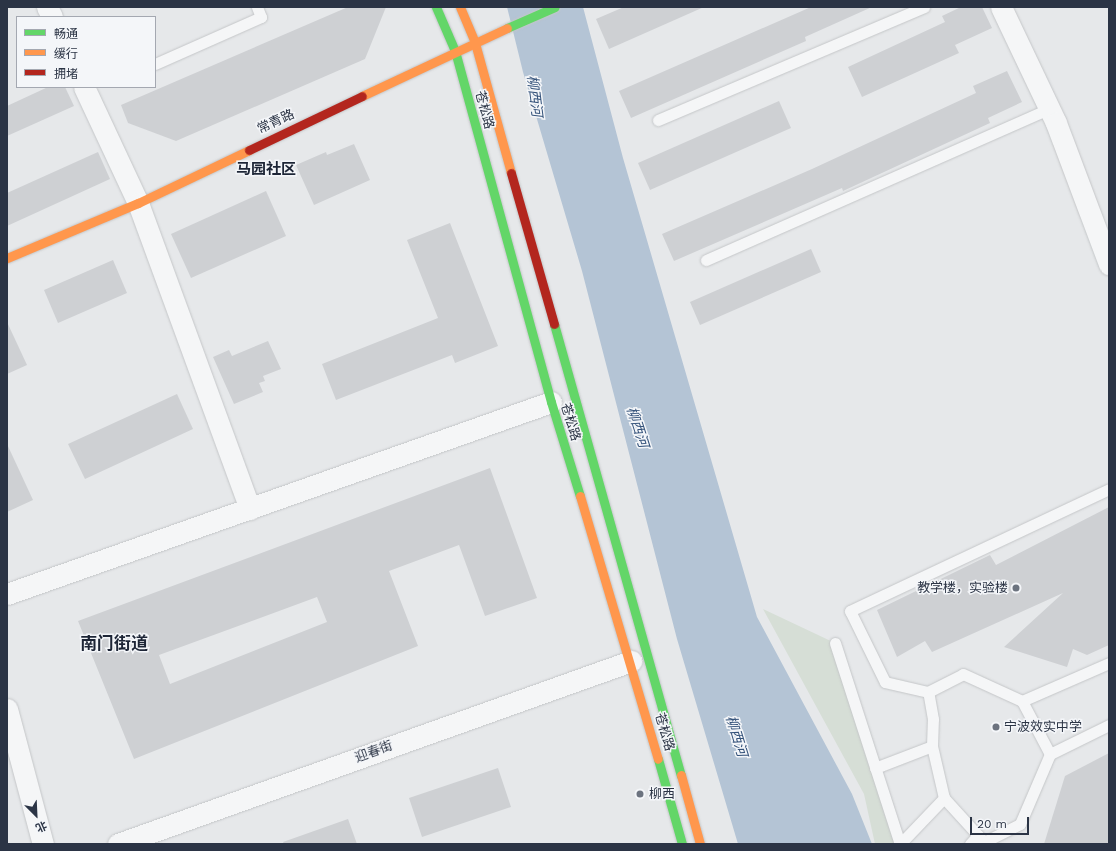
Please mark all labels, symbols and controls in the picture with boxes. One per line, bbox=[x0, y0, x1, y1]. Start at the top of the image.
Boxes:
legend bbox=[16, 16, 156, 88]
text: 畅通 bbox=[54, 27, 78, 41]
text: 缓行 bbox=[54, 47, 78, 61]
text: 拥堵 bbox=[54, 67, 78, 81]
water label: 柳西河 bbox=[524, 74, 546, 118]
street label: 苍松路 bbox=[471, 89, 497, 131]
street label: 常青路 bbox=[255, 107, 297, 137]
district label: 马园社区 bbox=[236, 161, 296, 179]
street label: 苍松路 bbox=[557, 401, 583, 443]
water label: 柳西河 bbox=[624, 404, 652, 450]
place label: 教学楼，实验楼 bbox=[917, 580, 1008, 596]
marker: 教学楼，实验楼 bbox=[1011, 583, 1021, 593]
district label: 南门街道 bbox=[80, 634, 148, 654]
street label: 苍松路 bbox=[651, 711, 677, 753]
water label: 柳西河 bbox=[723, 713, 751, 759]
place label: 宁波效实中学 bbox=[1004, 719, 1082, 735]
marker: 宁波效实中学 bbox=[991, 722, 1001, 732]
street label: 迎春街 bbox=[353, 738, 395, 766]
place label: 柳西 bbox=[649, 786, 675, 802]
marker: 柳西 bbox=[634, 788, 646, 800]
north arrow bbox=[16, 795, 56, 835]
scale bar bbox=[972, 809, 1031, 835]
text: 20 m bbox=[977, 817, 1007, 831]
text: 北 bbox=[33, 818, 49, 835]

